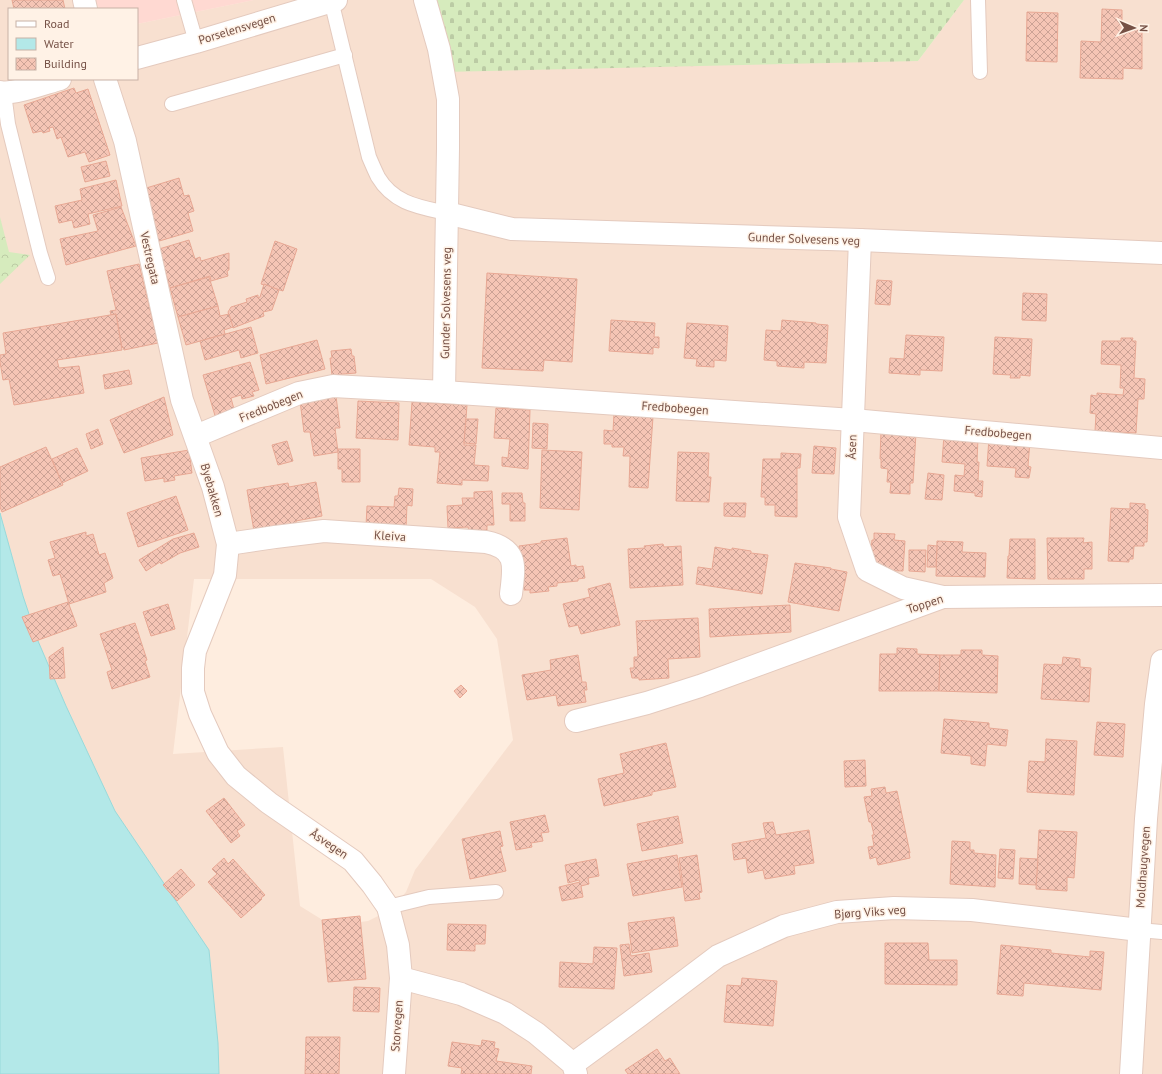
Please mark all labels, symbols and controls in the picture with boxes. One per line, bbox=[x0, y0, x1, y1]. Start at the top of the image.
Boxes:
legend bbox=[8, 8, 138, 80]
north arrow bbox=[1114, 8, 1154, 48]
street label: Porselensvegen bbox=[196, 10, 277, 47]
text: Road bbox=[44, 16, 69, 31]
text: N bbox=[1137, 24, 1151, 32]
text: Water bbox=[44, 36, 74, 51]
text: Building bbox=[44, 56, 87, 71]
street label: Vestregata bbox=[137, 229, 164, 286]
street label: Gunder Solvesens veg bbox=[748, 229, 860, 248]
street label: Gunder Solvesens veg bbox=[437, 247, 454, 359]
street label: Fredbobegen bbox=[237, 386, 305, 425]
street label: Fredbobegen bbox=[641, 398, 709, 417]
street label: Fredbobegen bbox=[964, 422, 1032, 443]
street label: Åsen bbox=[844, 434, 859, 460]
street label: Byebakken bbox=[198, 461, 227, 518]
street label: Kleiva bbox=[374, 527, 407, 544]
street label: Toppen bbox=[905, 591, 945, 616]
street label: Åsvegen bbox=[307, 825, 351, 862]
street label: Moldhaugvegen bbox=[1132, 826, 1153, 908]
street label: Bjørg Viks veg bbox=[834, 902, 906, 921]
street label: Storvegen bbox=[387, 1000, 406, 1052]

